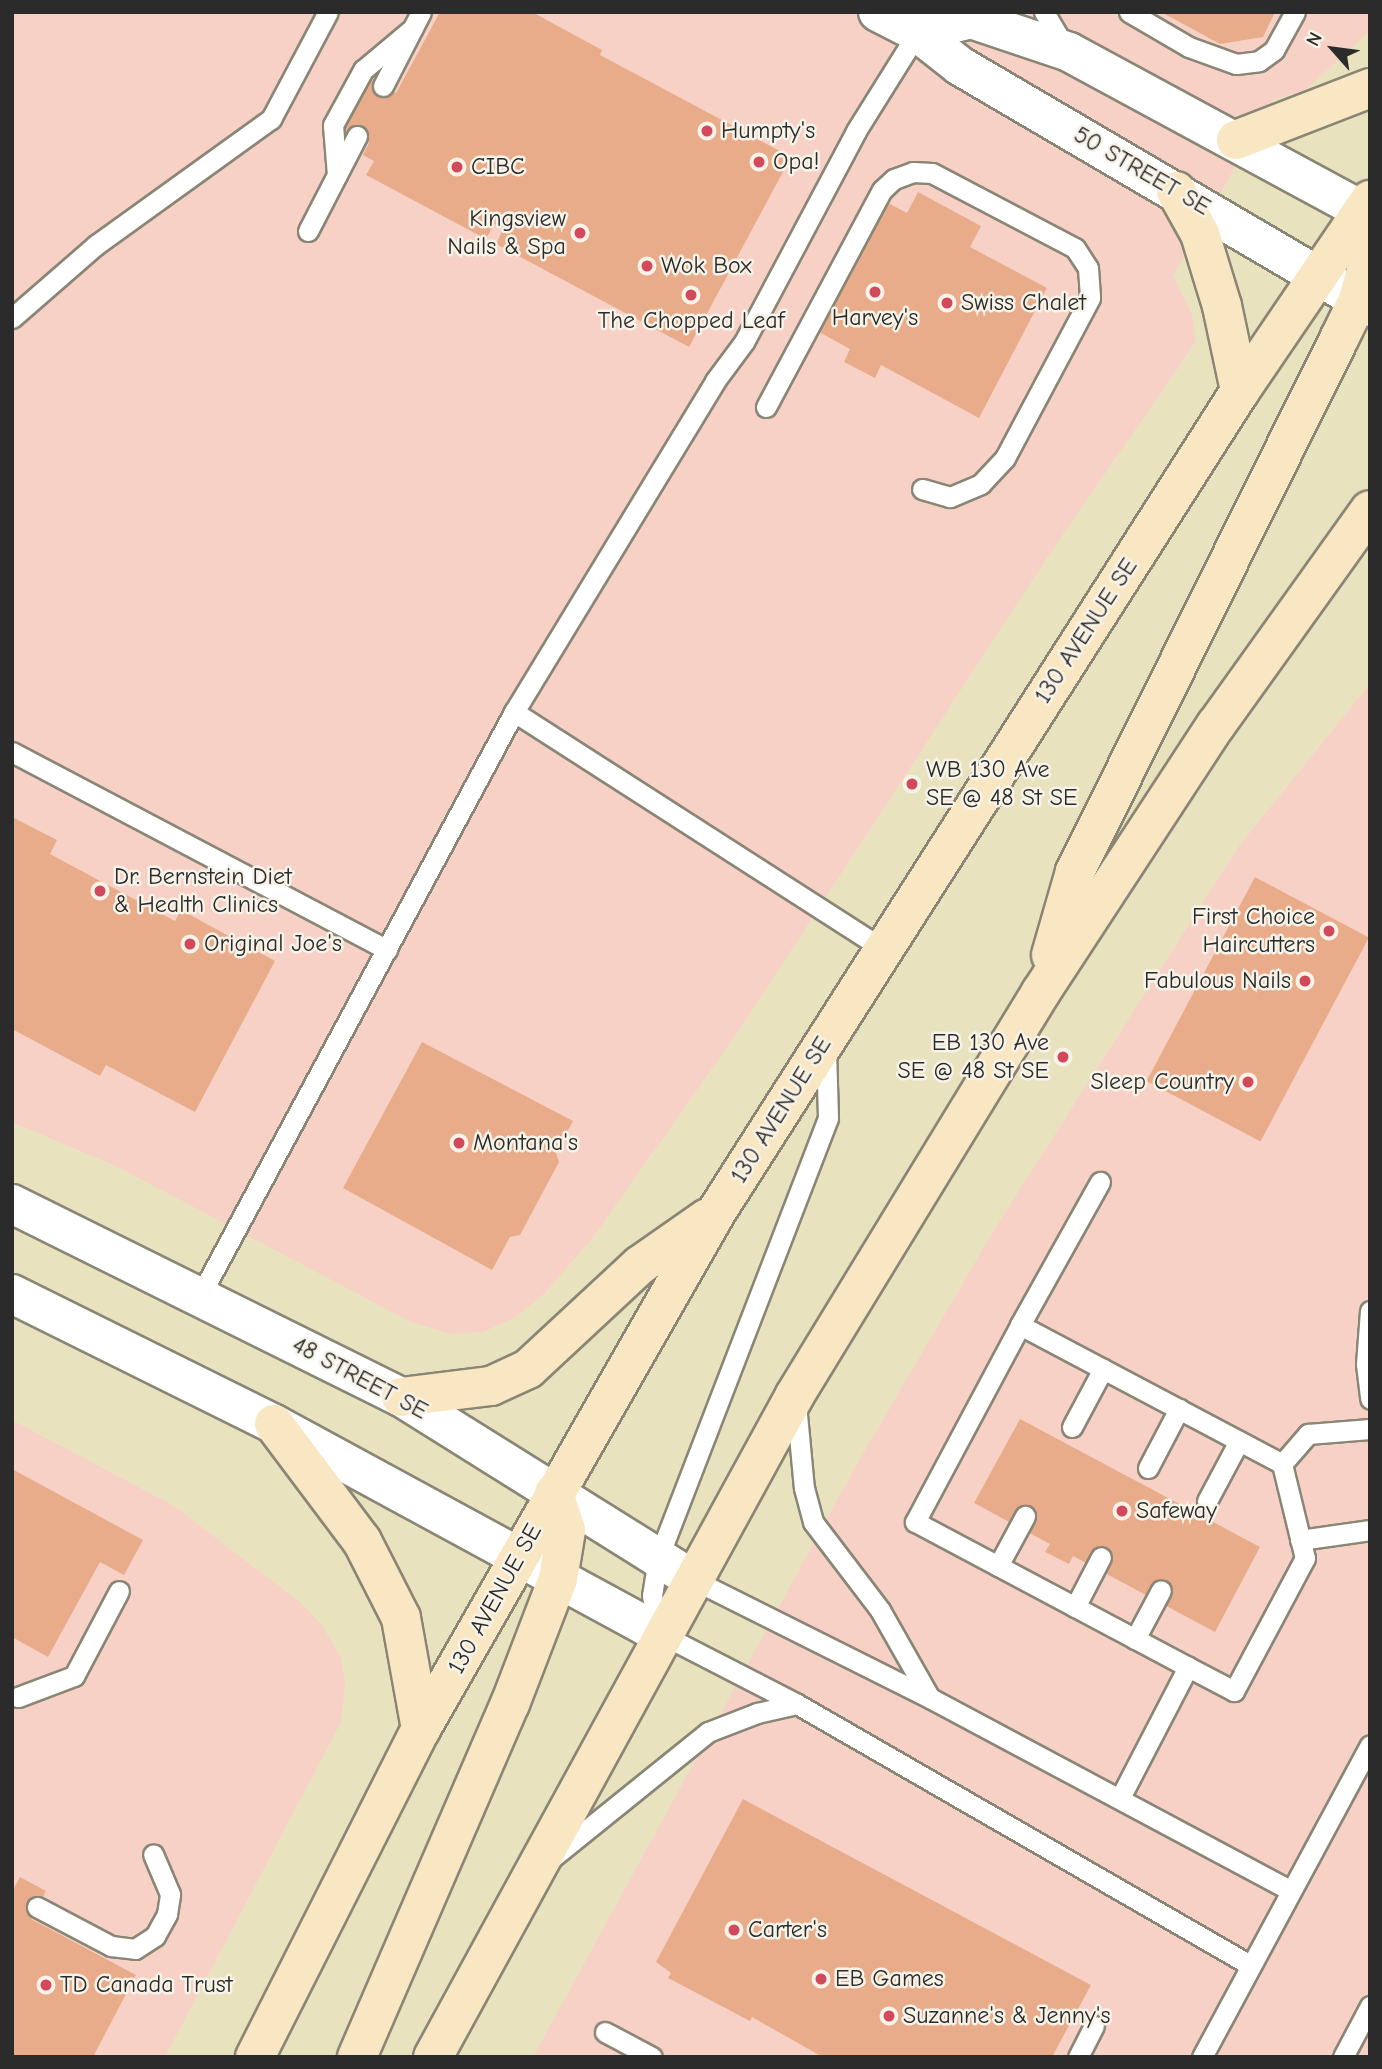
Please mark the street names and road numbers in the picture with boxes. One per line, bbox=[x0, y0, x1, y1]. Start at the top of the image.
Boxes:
street label: 50 STREET SE bbox=[1069, 120, 1215, 222]
street label: 130 AVENUE SE bbox=[1028, 553, 1144, 709]
street label: 130 AVENUE SE bbox=[725, 1032, 837, 1188]
street label: 48 STREET SE bbox=[287, 1330, 433, 1426]
street label: 130 AVENUE SE bbox=[442, 1519, 548, 1679]

